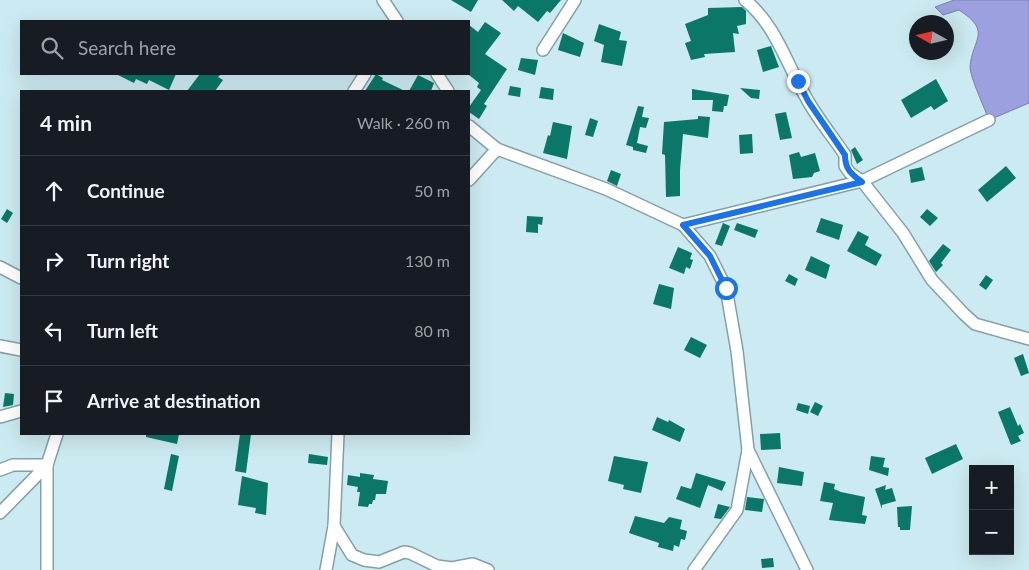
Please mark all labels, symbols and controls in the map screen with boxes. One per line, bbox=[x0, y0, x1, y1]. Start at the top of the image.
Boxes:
north arrow bbox=[909, 15, 954, 60]
search box bbox=[20, 20, 470, 75]
icon: search bbox=[38, 34, 66, 62]
text: Search here bbox=[78, 36, 176, 59]
route end bbox=[787, 70, 810, 93]
text: 4 min bbox=[40, 110, 92, 135]
text: Walk · 260 m bbox=[357, 113, 450, 132]
icon: ahead bbox=[40, 177, 68, 205]
text: Continue bbox=[87, 179, 165, 202]
text: 50 m bbox=[414, 181, 450, 200]
icon: right bbox=[40, 247, 68, 275]
text: Turn right bbox=[87, 249, 169, 272]
text: 130 m bbox=[405, 251, 450, 270]
route start bbox=[715, 277, 738, 300]
icon: left bbox=[40, 317, 68, 345]
text: Turn left bbox=[87, 319, 158, 342]
text: 80 m bbox=[414, 321, 450, 340]
icon: arrive bbox=[40, 387, 68, 415]
text: Arrive at destination bbox=[87, 389, 260, 412]
map controls bbox=[969, 465, 1014, 555]
button: + bbox=[969, 465, 1014, 510]
button: − bbox=[969, 510, 1014, 555]

